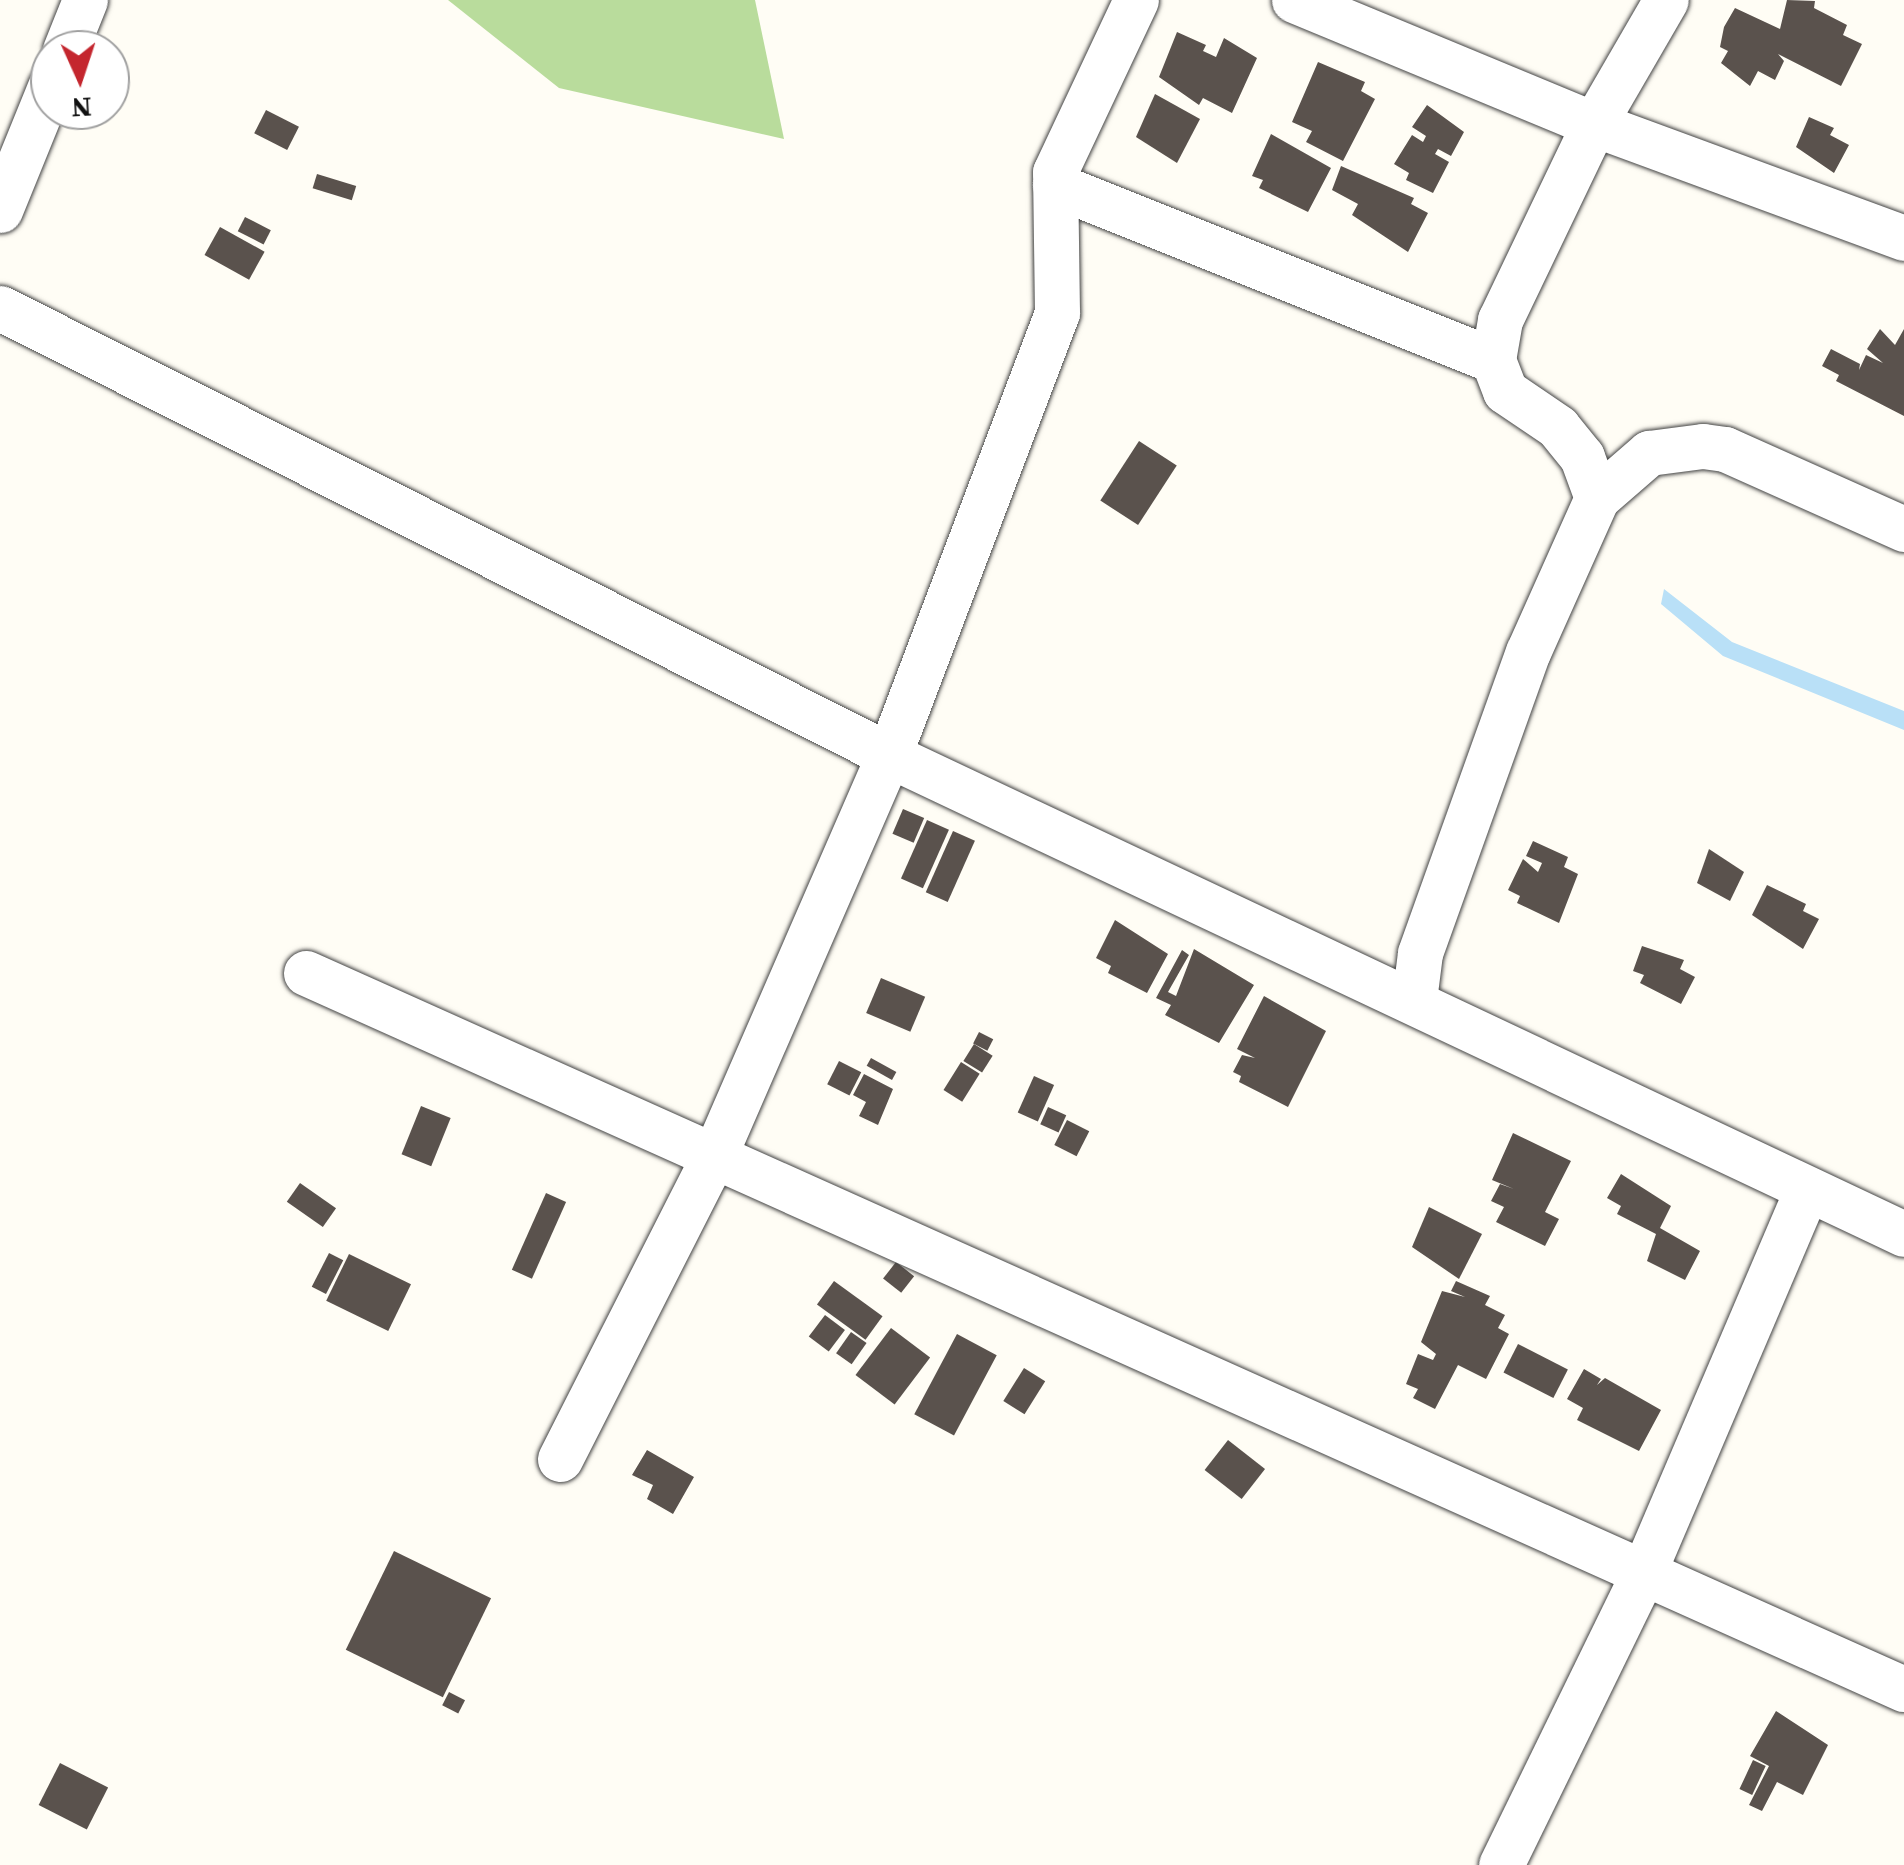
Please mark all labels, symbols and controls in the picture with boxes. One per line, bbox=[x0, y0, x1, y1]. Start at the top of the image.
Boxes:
north arrow bbox=[30, 30, 130, 130]
text: N bbox=[70, 88, 93, 127]

